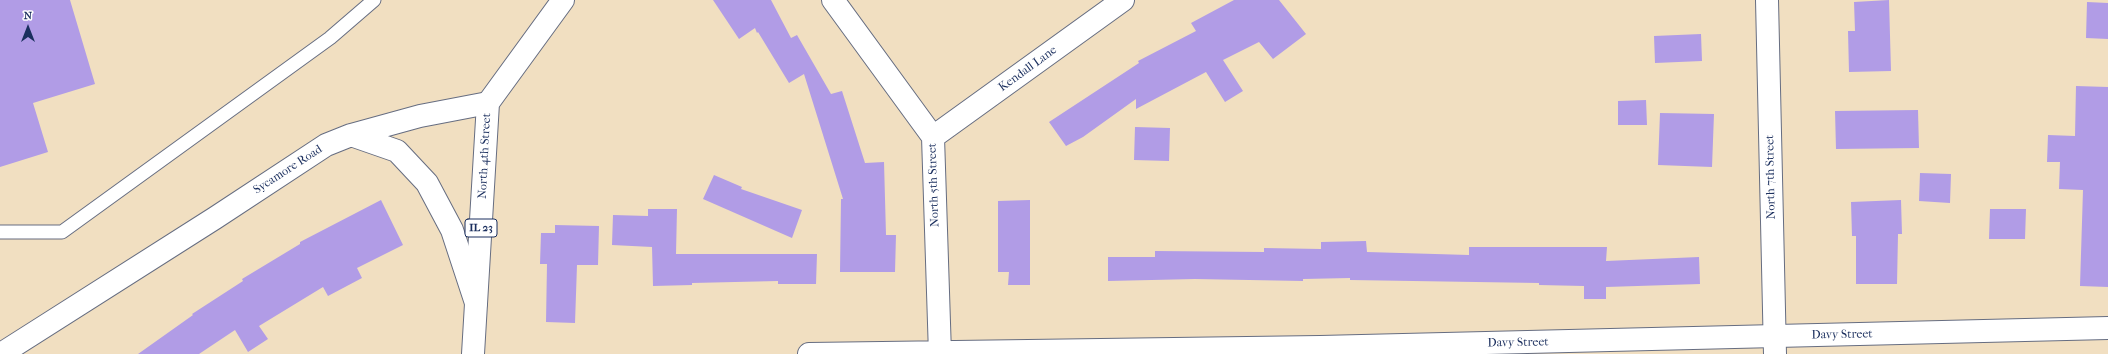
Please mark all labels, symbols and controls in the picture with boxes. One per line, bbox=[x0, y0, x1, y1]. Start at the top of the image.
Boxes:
north arrow bbox=[8, 8, 48, 48]
text: N bbox=[24, 9, 32, 22]
street label: Kendall Lane bbox=[996, 43, 1060, 95]
street label: North 4th Street bbox=[476, 113, 494, 199]
street label: North 7th Street bbox=[1763, 135, 1779, 219]
street label: Sycamore Road bbox=[251, 142, 325, 198]
street label: North 5th Street bbox=[925, 143, 943, 227]
road number: IL 23 bbox=[465, 219, 497, 237]
street label: Davy Street bbox=[1811, 327, 1873, 343]
street label: Davy Street bbox=[1487, 335, 1549, 351]

